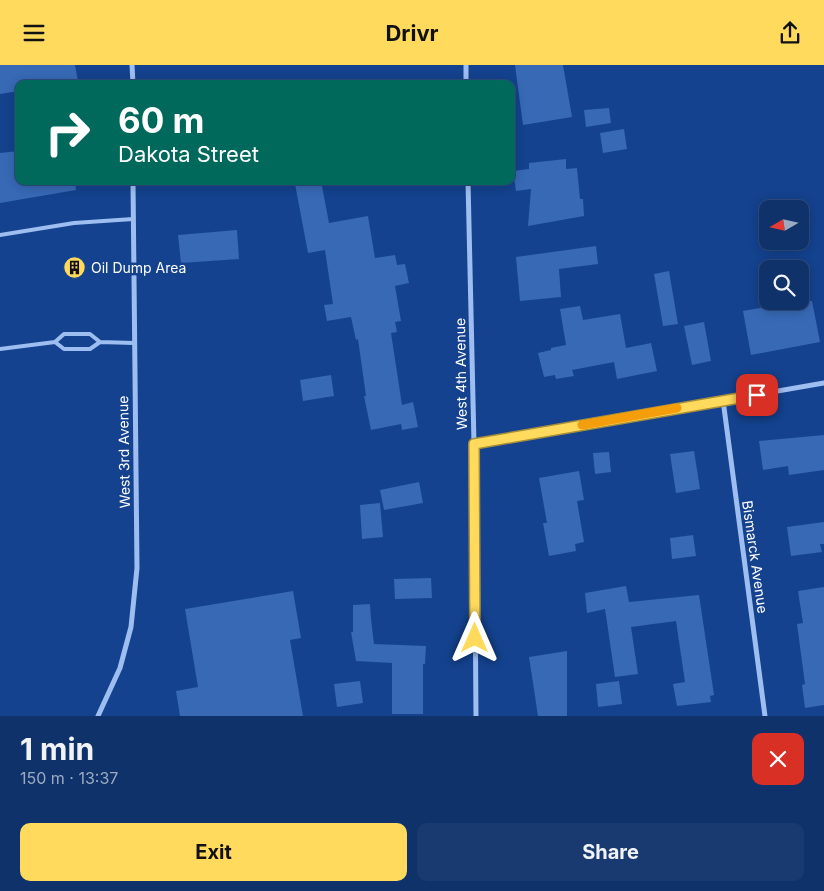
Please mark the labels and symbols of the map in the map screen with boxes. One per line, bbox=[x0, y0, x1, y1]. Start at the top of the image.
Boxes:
north arrow bbox=[759, 200, 809, 250]
building icon: Oil Dump Area bbox=[63, 256, 87, 280]
place label: Oil Dump Area bbox=[91, 259, 186, 276]
street label: West 4th Avenue bbox=[451, 318, 470, 430]
pin bbox=[736, 374, 778, 416]
street label: West 3rd Avenue bbox=[114, 396, 133, 508]
street label: Bismarck Avenue bbox=[739, 499, 772, 615]
position arrow bbox=[448, 611, 500, 663]

